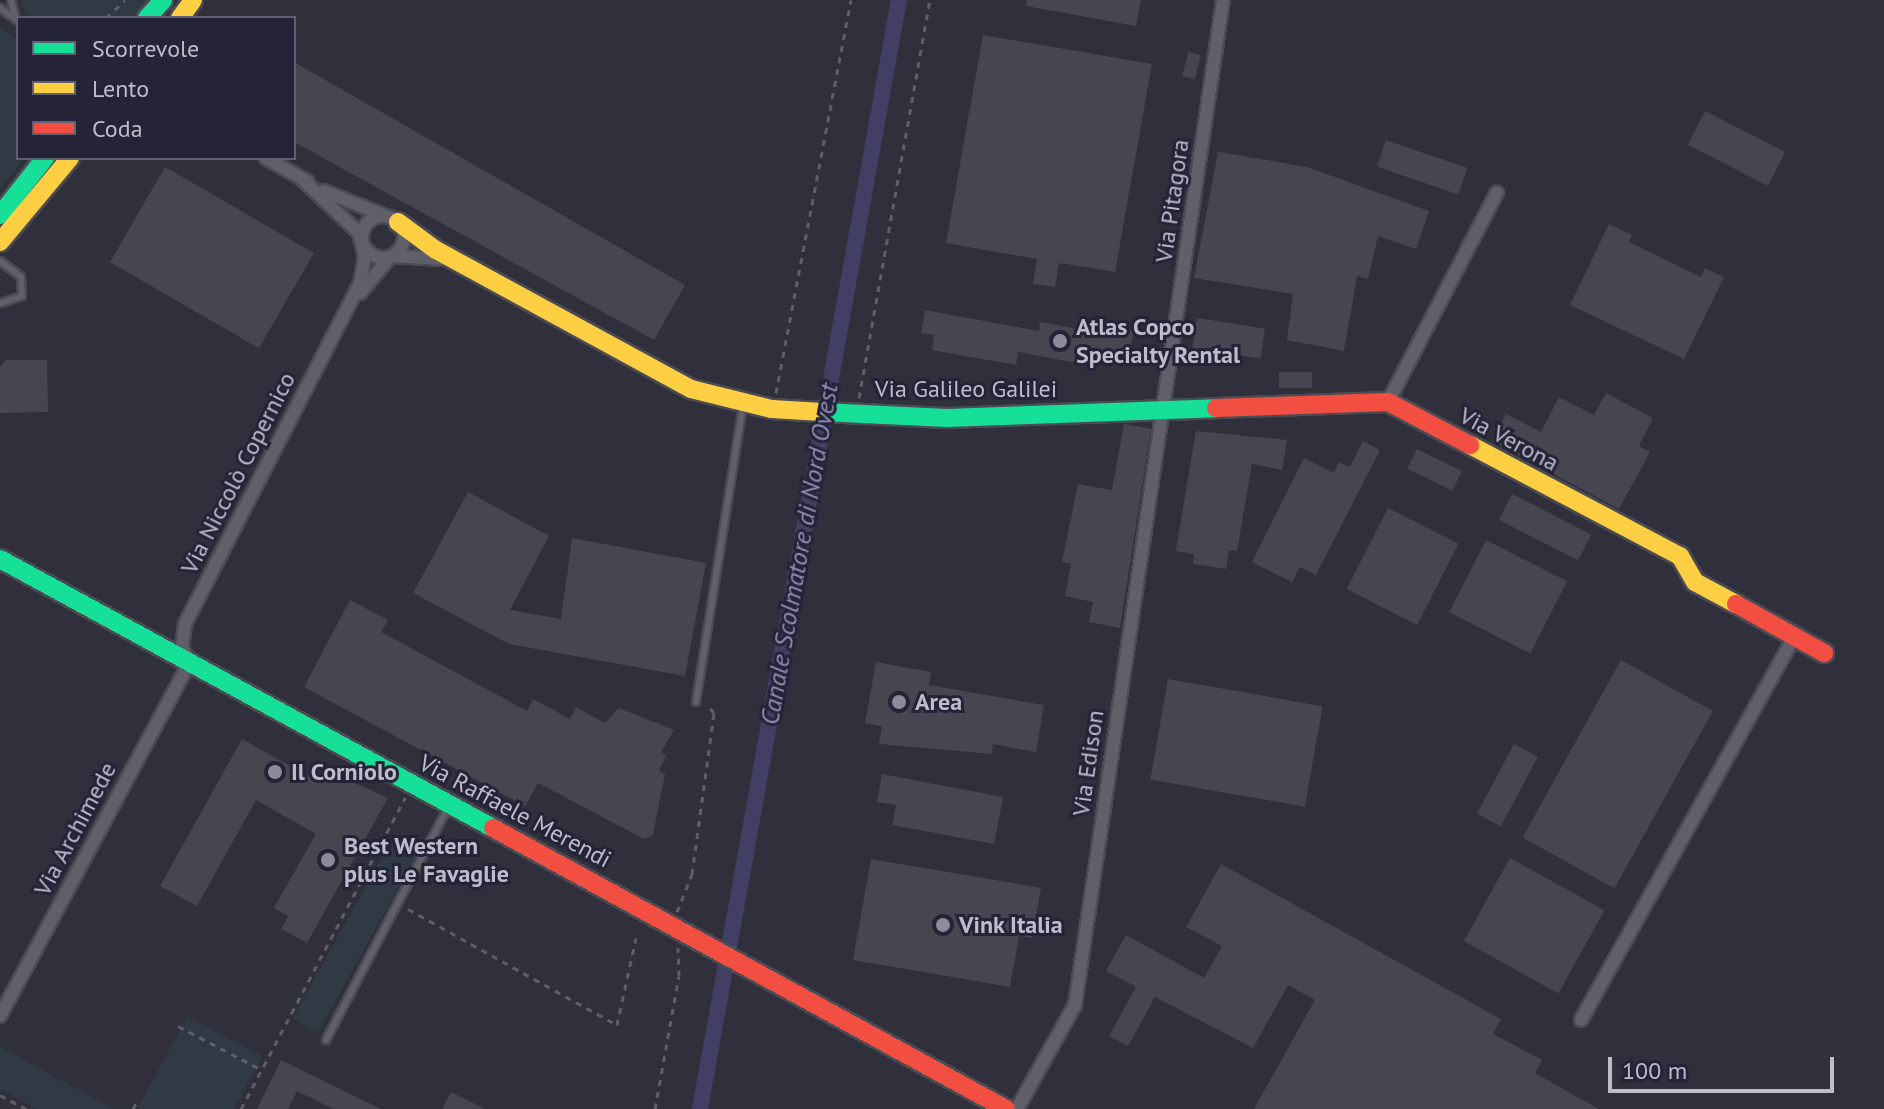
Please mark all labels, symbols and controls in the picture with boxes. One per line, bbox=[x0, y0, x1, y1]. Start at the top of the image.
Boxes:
legend bbox=[16, 16, 296, 160]
text: Scorrevole bbox=[92, 33, 199, 64]
text: Lento bbox=[92, 73, 149, 104]
text: Coda bbox=[92, 113, 143, 144]
street label: Via Pitagora bbox=[1149, 138, 1195, 264]
place label: Atlas Copco Specialty Rental bbox=[1076, 313, 1241, 369]
marker: Atlas Copco Specialty Rental bbox=[1051, 332, 1069, 350]
street label: Via Niccolò Copernico bbox=[175, 367, 301, 579]
street label: Via Galileo Galilei bbox=[875, 375, 1057, 403]
water label: Canale Scolmatore di Nord Ovest bbox=[754, 381, 844, 727]
street label: Via Verona bbox=[1454, 401, 1564, 477]
place label: Area bbox=[915, 688, 962, 716]
marker: Area bbox=[890, 693, 908, 711]
street label: Via Edison bbox=[1066, 708, 1110, 818]
street label: Via Raffaele Merendi bbox=[414, 748, 616, 874]
street label: Via Archimede bbox=[28, 757, 122, 901]
place label: Il Corniolo bbox=[291, 758, 397, 786]
marker: Il Corniolo bbox=[266, 763, 284, 781]
place label: Best Western plus Le Favaglie bbox=[344, 832, 509, 888]
marker: Best Western plus Le Favaglie bbox=[319, 851, 337, 869]
place label: Vink Italia bbox=[959, 911, 1063, 939]
marker: Vink Italia bbox=[934, 916, 952, 934]
scale bar bbox=[1612, 1041, 1838, 1091]
text: 100 m bbox=[1622, 1055, 1687, 1086]

